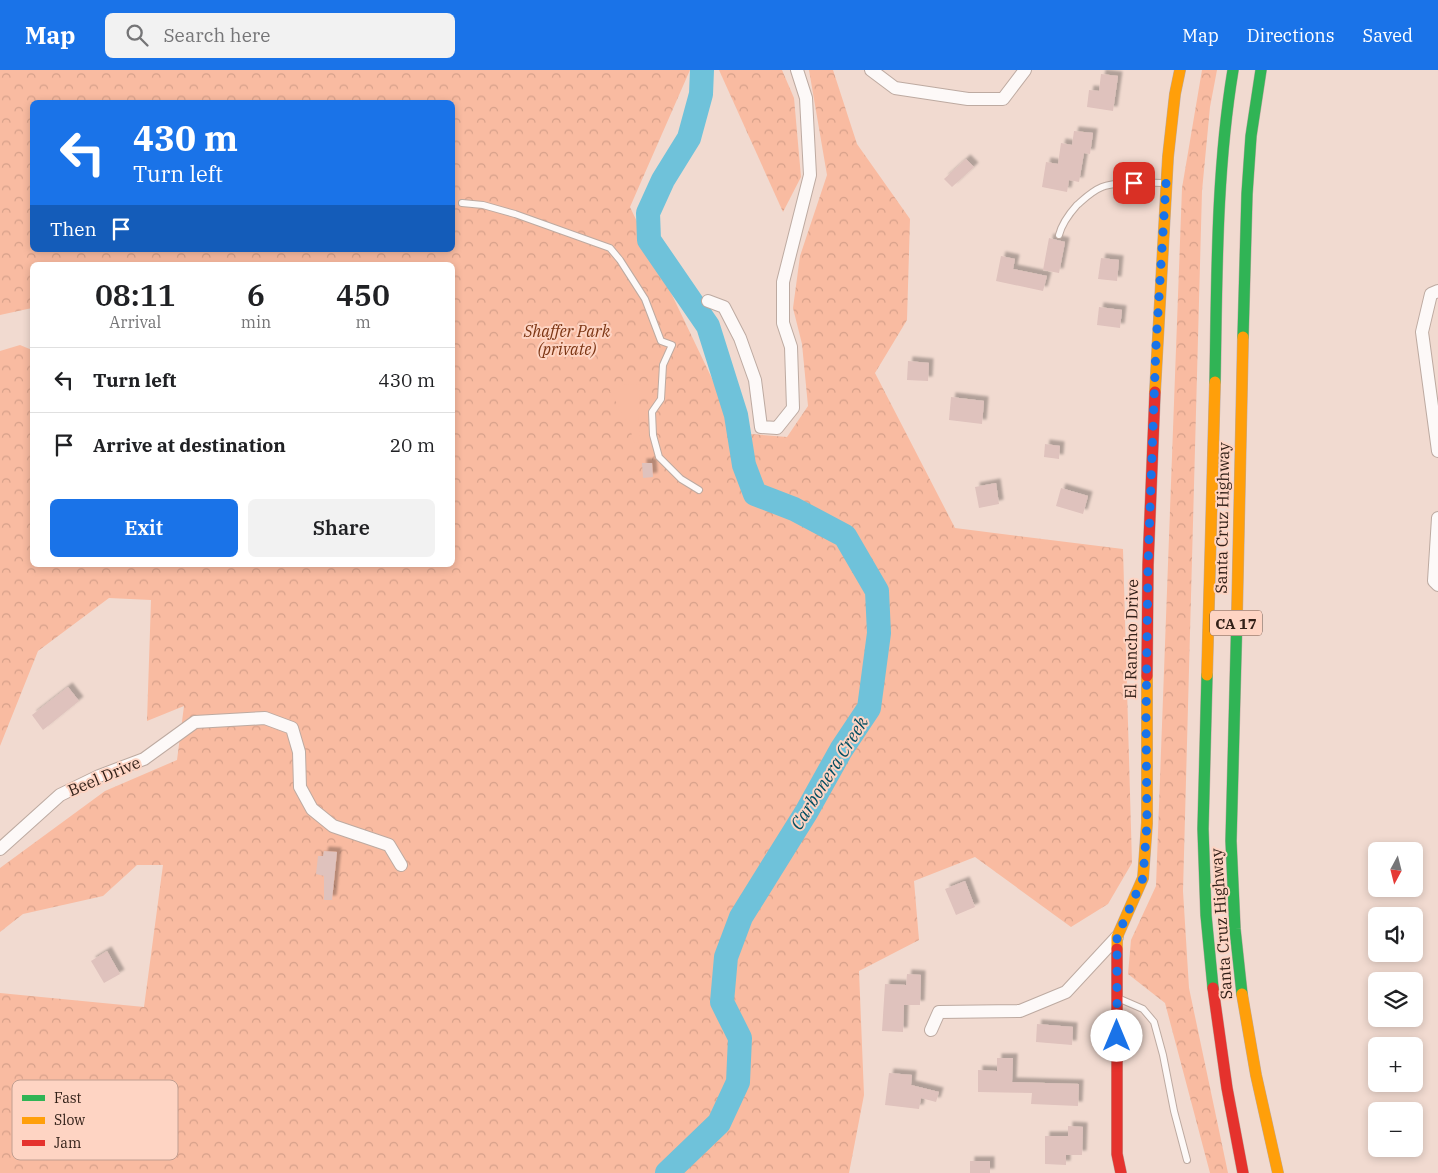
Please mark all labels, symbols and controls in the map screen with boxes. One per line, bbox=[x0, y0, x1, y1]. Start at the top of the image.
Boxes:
search box bbox=[105, 13, 455, 58]
text: Map bbox=[25, 19, 75, 51]
icon: search bbox=[123, 21, 151, 49]
text: Search here bbox=[163, 23, 270, 47]
text: Map bbox=[1182, 24, 1219, 47]
text: Directions bbox=[1247, 24, 1335, 47]
text: Saved bbox=[1363, 24, 1413, 47]
text: 430 m bbox=[133, 115, 238, 161]
icon: left bbox=[50, 120, 115, 185]
text: Turn left bbox=[133, 159, 223, 188]
pin bbox=[1113, 162, 1155, 204]
icon: arrive bbox=[1120, 169, 1148, 197]
icon: arrive bbox=[107, 215, 135, 243]
text: Then bbox=[50, 217, 97, 241]
text: 08:11 bbox=[95, 275, 176, 314]
text: 6 bbox=[247, 275, 265, 314]
text: 450 bbox=[336, 275, 390, 314]
text: Arrival bbox=[109, 312, 161, 332]
text: min bbox=[241, 312, 271, 332]
text: m bbox=[355, 312, 371, 332]
park label: Shaffer Park (private) bbox=[523, 321, 611, 359]
icon: left bbox=[50, 366, 78, 394]
text: Turn left bbox=[93, 368, 176, 392]
text: 430 m bbox=[378, 368, 435, 392]
icon: arrive bbox=[50, 431, 78, 459]
text: Arrive at destination bbox=[93, 433, 286, 457]
text: 20 m bbox=[390, 433, 435, 457]
street label: Santa Cruz Highway bbox=[1211, 442, 1233, 594]
button: Exit bbox=[50, 499, 238, 557]
button: Share bbox=[248, 499, 435, 557]
street label: El Rancho Drive bbox=[1120, 579, 1142, 699]
road number: CA 17 bbox=[1210, 610, 1262, 636]
water label: Carbonera Creek bbox=[785, 712, 873, 834]
street label: Beel Drive bbox=[65, 752, 143, 800]
north arrow bbox=[1368, 842, 1422, 898]
map controls bbox=[1368, 842, 1423, 1157]
street label: Santa Cruz Highway bbox=[1206, 847, 1236, 1000]
button: sound bbox=[1368, 907, 1423, 962]
button: layers bbox=[1368, 972, 1423, 1027]
position arrow bbox=[1090, 1009, 1142, 1061]
button: + bbox=[1368, 1037, 1423, 1092]
legend bbox=[12, 1080, 178, 1160]
text: Fast bbox=[54, 1089, 82, 1107]
button: − bbox=[1368, 1102, 1423, 1157]
text: Slow bbox=[54, 1111, 85, 1129]
text: Jam bbox=[54, 1134, 81, 1152]

